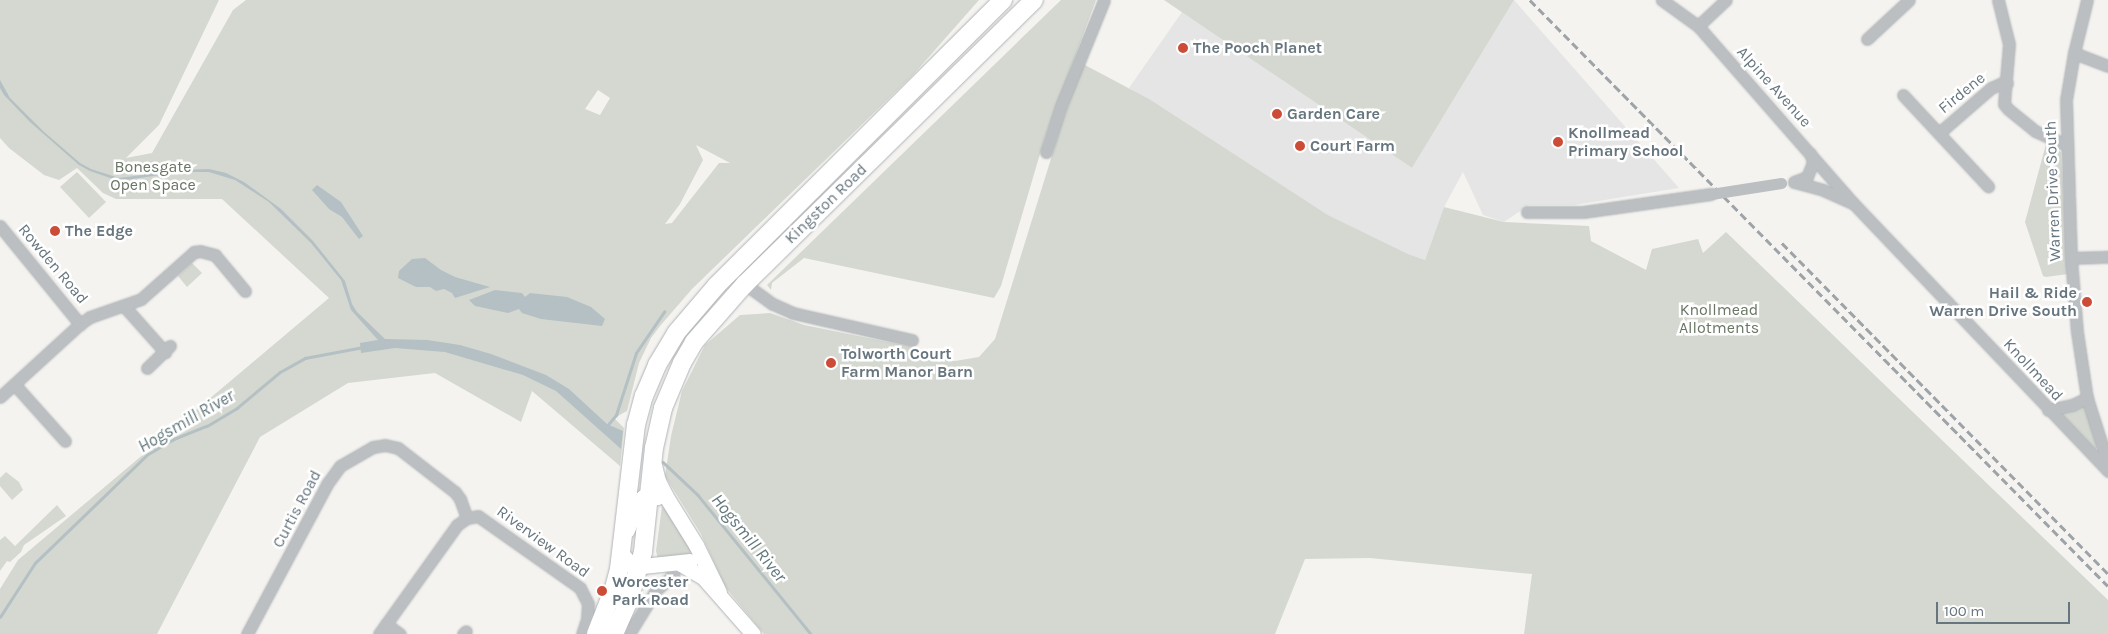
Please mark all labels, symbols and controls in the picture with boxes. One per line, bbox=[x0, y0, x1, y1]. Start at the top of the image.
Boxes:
place label: The Pooch Planet bbox=[1193, 38, 1322, 58]
marker: The Pooch Planet bbox=[1177, 42, 1189, 54]
street label: Alpine Avenue bbox=[1733, 43, 1815, 131]
street label: Firdene bbox=[1935, 68, 1989, 118]
place label: Garden Care bbox=[1287, 104, 1380, 124]
marker: Garden Care bbox=[1271, 108, 1283, 120]
street label: Warren Drive South bbox=[2041, 120, 2065, 262]
place label: Knollmead Primary School bbox=[1568, 123, 1683, 161]
place label: Court Farm bbox=[1310, 136, 1395, 156]
marker: Knollmead Primary School bbox=[1552, 136, 1564, 148]
marker: Court Farm bbox=[1294, 140, 1306, 152]
park label: Bonesgate Open Space bbox=[110, 157, 196, 195]
street label: Kingston Road bbox=[781, 160, 871, 248]
street label: Rowden Road bbox=[14, 220, 92, 308]
place label: The Edge bbox=[65, 221, 133, 241]
marker: The Edge bbox=[49, 225, 61, 237]
place label: Hail & Ride Warren Drive South bbox=[1929, 283, 2077, 321]
marker: Hail & Ride Warren Drive South bbox=[2081, 296, 2093, 308]
park label: Knollmead Allotments bbox=[1679, 300, 1759, 338]
street label: Knollmead bbox=[1999, 335, 2067, 405]
place label: Tolworth Court Farm Manor Barn bbox=[841, 344, 973, 382]
marker: Tolworth Court Farm Manor Barn bbox=[825, 357, 837, 369]
water label: Hogsmill River bbox=[134, 385, 238, 457]
street label: Curtis Road bbox=[269, 467, 325, 551]
water label: Hogsmill River bbox=[707, 489, 791, 587]
street label: Riverview Road bbox=[493, 502, 593, 582]
place label: Worcester Park Road bbox=[612, 572, 689, 610]
marker: Worcester Park Road bbox=[596, 585, 608, 597]
scale bar bbox=[1938, 592, 2072, 624]
text: 100 m bbox=[1944, 602, 1984, 620]

